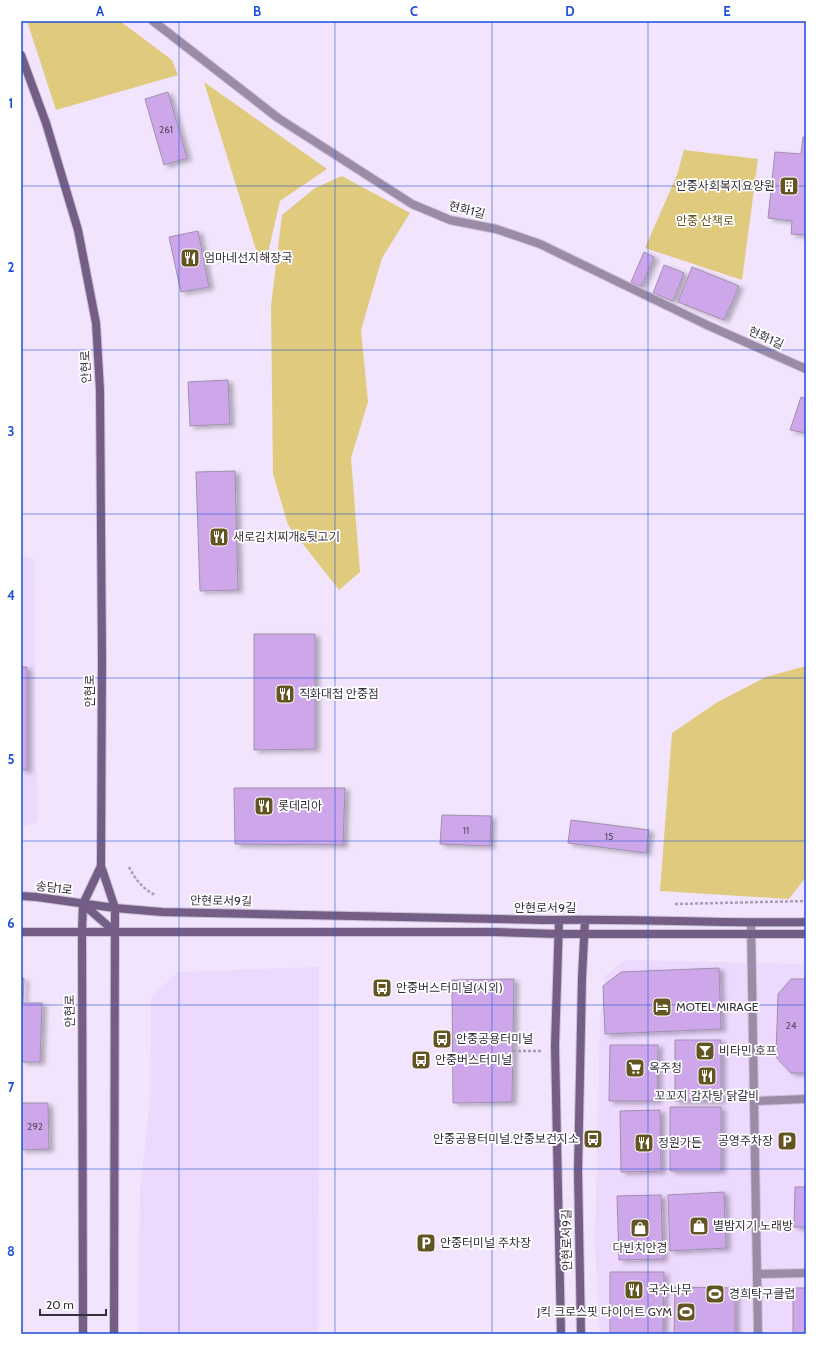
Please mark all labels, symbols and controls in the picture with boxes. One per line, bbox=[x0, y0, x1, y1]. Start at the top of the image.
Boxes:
text: A bbox=[96, 3, 105, 19]
text: B bbox=[253, 3, 261, 19]
text: C bbox=[410, 3, 418, 19]
text: D bbox=[565, 3, 575, 19]
text: E bbox=[723, 3, 731, 19]
text: 1 bbox=[9, 95, 13, 111]
house number: 261 bbox=[159, 123, 173, 136]
building icon: 안중사회복지요양원 bbox=[778, 175, 800, 197]
place label: 안중사회복지요양원 bbox=[676, 178, 775, 193]
street label: 현화1길 bbox=[447, 198, 487, 221]
park label: 안중 산책로 bbox=[676, 213, 734, 228]
restaurant icon: 엄마네선지해장국 bbox=[179, 247, 201, 269]
place label: 엄마네선지해장국 bbox=[204, 250, 292, 265]
text: 2 bbox=[8, 259, 15, 275]
street label: 현화1길 bbox=[746, 323, 786, 352]
street label: 안현로 bbox=[77, 350, 94, 384]
text: 3 bbox=[7, 423, 15, 439]
restaurant icon: 새로김치찌개&뒷고기 bbox=[208, 526, 230, 548]
place label: 새로김치찌개&뒷고기 bbox=[233, 529, 340, 544]
text: 4 bbox=[7, 587, 15, 603]
street label: 안현로 bbox=[82, 674, 97, 708]
restaurant icon: 직화대첩 안중점 bbox=[274, 683, 296, 705]
place label: 직화대첩 안중점 bbox=[299, 686, 379, 701]
text: 5 bbox=[8, 751, 15, 767]
restaurant icon: 롯데리아 bbox=[253, 795, 275, 817]
place label: 롯데리아 bbox=[278, 798, 322, 813]
house number: 11 bbox=[463, 824, 469, 837]
house number: 15 bbox=[605, 830, 613, 843]
street label: 송담1로 bbox=[35, 878, 73, 897]
street label: 안현로서9길 bbox=[190, 892, 252, 909]
street label: 안현로서9길 bbox=[514, 900, 576, 915]
text: 6 bbox=[7, 915, 15, 931]
bus stop icon: 안중버스터미널(시외) bbox=[371, 977, 393, 999]
place label: 안중버스터미널(시외) bbox=[396, 980, 503, 995]
street label: 안현로 bbox=[62, 994, 77, 1028]
hotel icon: MOTEL MIRAGE bbox=[651, 996, 673, 1018]
place label: MOTEL MIRAGE bbox=[676, 999, 759, 1014]
house number: 24 bbox=[785, 1019, 797, 1032]
bus stop icon: 안중공용터미널 bbox=[431, 1028, 453, 1050]
place label: 안중공용터미널 bbox=[456, 1031, 533, 1046]
bar icon: 비타민 호프 bbox=[694, 1040, 716, 1062]
place label: 비타민 호프 bbox=[719, 1043, 777, 1058]
bus stop icon: 안중버스터미널 bbox=[410, 1049, 432, 1071]
place label: 안중버스터미널 bbox=[435, 1052, 512, 1067]
supermarket icon: 옥주청 bbox=[624, 1057, 646, 1079]
place label: 옥주청 bbox=[649, 1060, 682, 1075]
restaurant icon: 꼬꼬지 감자탕 닭갈비 bbox=[696, 1065, 718, 1087]
text: 7 bbox=[8, 1079, 15, 1095]
place label: 꼬꼬지 감자탕 닭갈비 bbox=[655, 1088, 759, 1103]
house number: 292 bbox=[27, 1120, 43, 1133]
bus stop icon: 안중공용터미널.안중보건지소 bbox=[582, 1128, 604, 1150]
parking icon: 공영주차장 bbox=[776, 1130, 798, 1152]
place label: 안중공용터미널.안중보건지소 bbox=[433, 1131, 579, 1146]
restaurant icon: 정원가든 bbox=[633, 1132, 655, 1154]
place label: 공영주차장 bbox=[718, 1133, 773, 1148]
place label: 정원가든 bbox=[658, 1135, 702, 1150]
street label: 안현로서9길 bbox=[558, 1209, 575, 1271]
shop icon: 별밤지기 노래방 bbox=[688, 1215, 710, 1237]
shop icon: 다빈치안경 bbox=[629, 1217, 651, 1239]
place label: 별밤지기 노래방 bbox=[713, 1218, 793, 1233]
parking icon: 안중터미널 주차장 bbox=[415, 1232, 437, 1254]
place label: 안중터미널 주차장 bbox=[440, 1235, 531, 1250]
place label: 다빈치안경 bbox=[612, 1240, 668, 1255]
text: 8 bbox=[7, 1243, 15, 1259]
restaurant icon: 국수나무 bbox=[623, 1279, 645, 1301]
place label: 국수나무 bbox=[648, 1282, 692, 1297]
sports icon: 경희탁구클럽 bbox=[704, 1283, 726, 1305]
place label: 경희탁구클럽 bbox=[729, 1286, 795, 1301]
scale bar bbox=[40, 1291, 106, 1317]
text: 20 m bbox=[46, 1297, 74, 1312]
sports icon: J킥 크로스핏 다이어트 GYM bbox=[675, 1301, 697, 1323]
place label: J킥 크로스핏 다이어트 GYM bbox=[536, 1304, 672, 1319]

